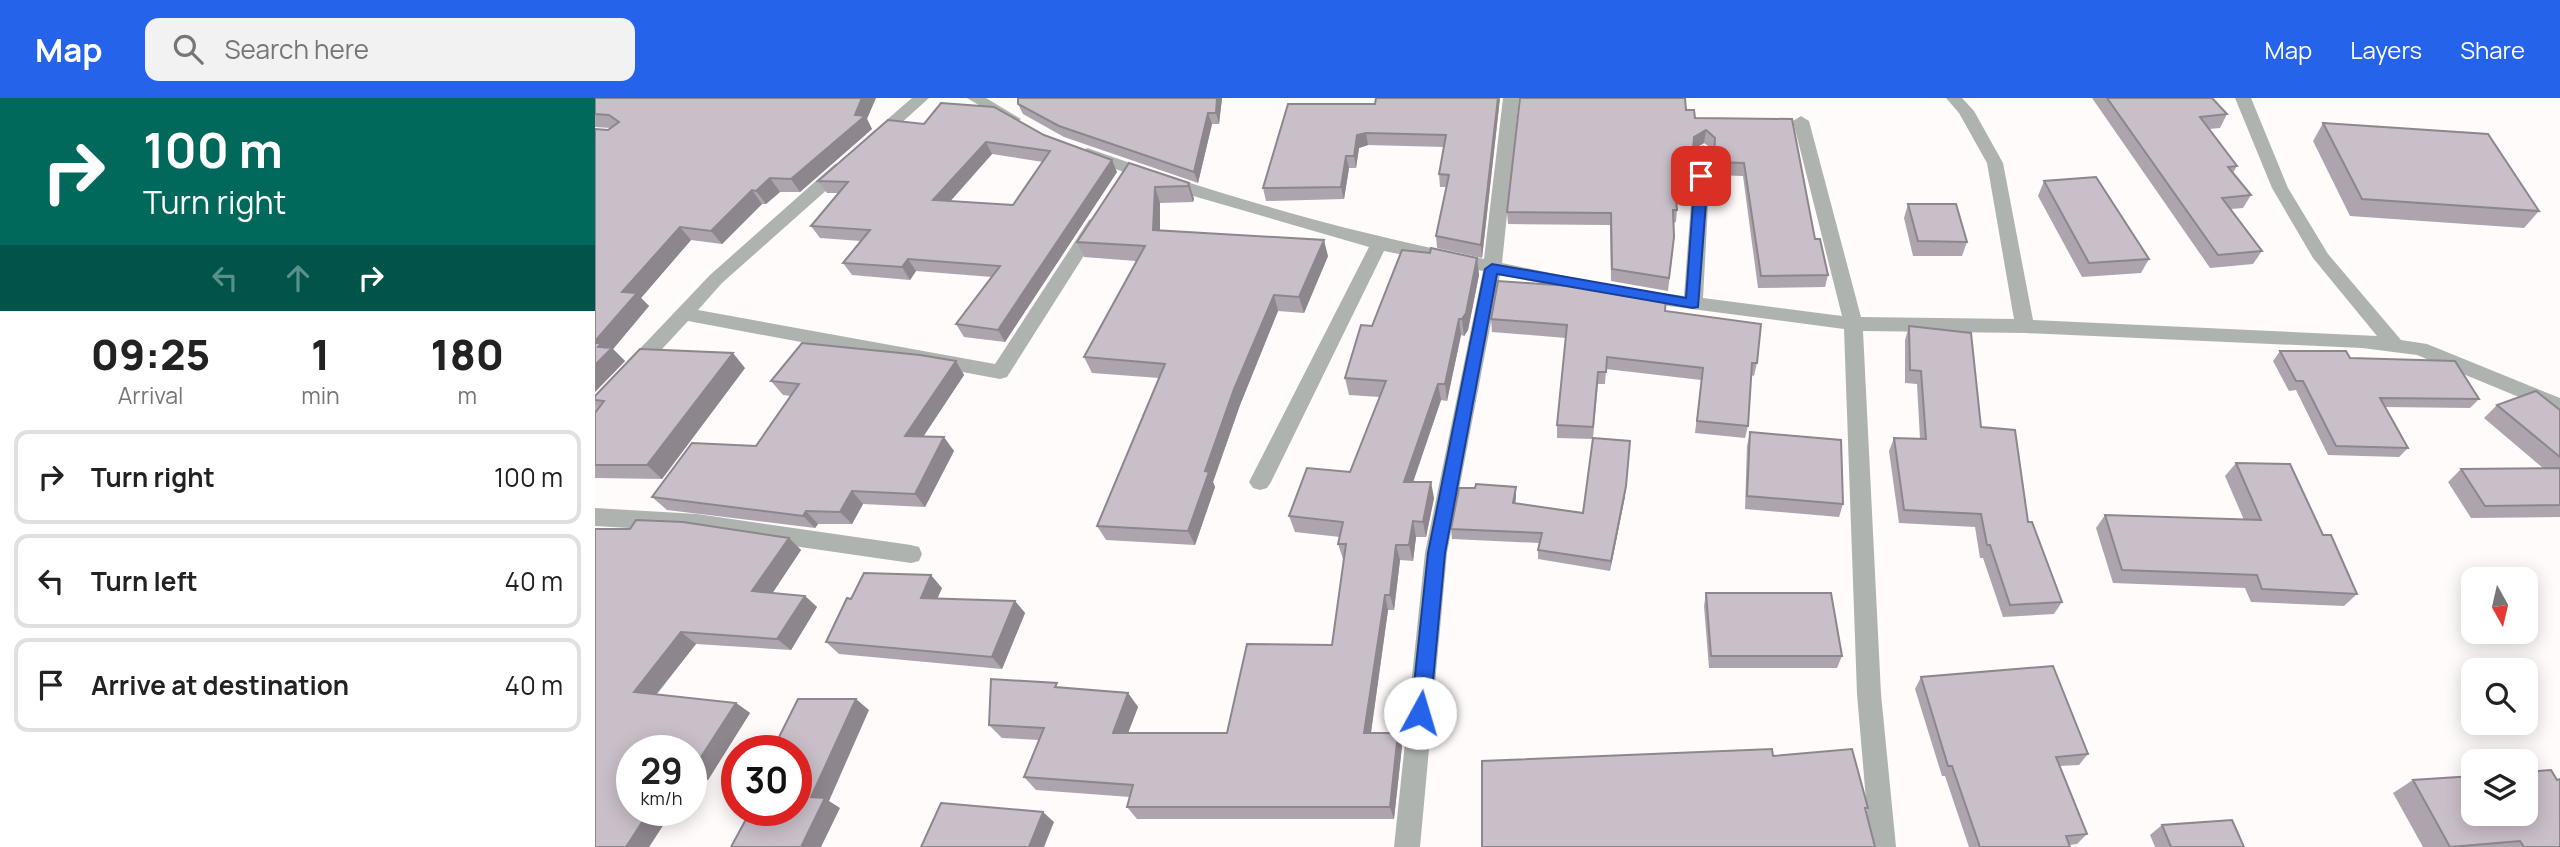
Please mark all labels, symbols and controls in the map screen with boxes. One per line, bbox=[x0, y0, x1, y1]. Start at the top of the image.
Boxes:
search box bbox=[145, 18, 635, 81]
text: Map bbox=[35, 27, 103, 72]
icon: search bbox=[169, 30, 207, 68]
text: Search here bbox=[225, 31, 369, 67]
text: Map bbox=[2265, 33, 2312, 66]
text: Layers bbox=[2350, 33, 2422, 66]
text: Share bbox=[2460, 33, 2525, 66]
text: 100 m bbox=[143, 116, 283, 183]
icon: right bbox=[28, 126, 119, 217]
pin bbox=[1671, 146, 1731, 206]
icon: arrive bbox=[1682, 157, 1720, 195]
text: Turn right bbox=[143, 180, 286, 224]
icon: left bbox=[206, 259, 244, 297]
icon: ahead bbox=[279, 259, 317, 297]
icon: right bbox=[352, 259, 390, 297]
text: 09:25 bbox=[91, 325, 210, 383]
text: 1 bbox=[311, 325, 330, 383]
text: 180 bbox=[431, 325, 504, 383]
text: Arrival bbox=[118, 379, 183, 411]
text: min bbox=[301, 379, 340, 411]
text: m bbox=[458, 379, 477, 411]
icon: right bbox=[32, 458, 70, 496]
text: Turn right bbox=[91, 459, 215, 495]
text: 100 m bbox=[494, 459, 563, 495]
icon: left bbox=[32, 562, 70, 600]
text: Turn left bbox=[91, 563, 198, 599]
text: 40 m bbox=[505, 563, 563, 599]
north arrow bbox=[2461, 567, 2537, 644]
map controls bbox=[2461, 567, 2538, 826]
button: search bbox=[2461, 658, 2538, 735]
icon: arrive bbox=[32, 666, 70, 704]
text: Arrive at destination bbox=[91, 667, 349, 703]
text: 40 m bbox=[505, 667, 563, 703]
position arrow bbox=[1383, 676, 1457, 750]
speed limit sign: 30 bbox=[721, 735, 812, 826]
text: 29 bbox=[640, 747, 683, 795]
button: layers bbox=[2461, 749, 2538, 826]
text: km/h bbox=[641, 786, 682, 810]

